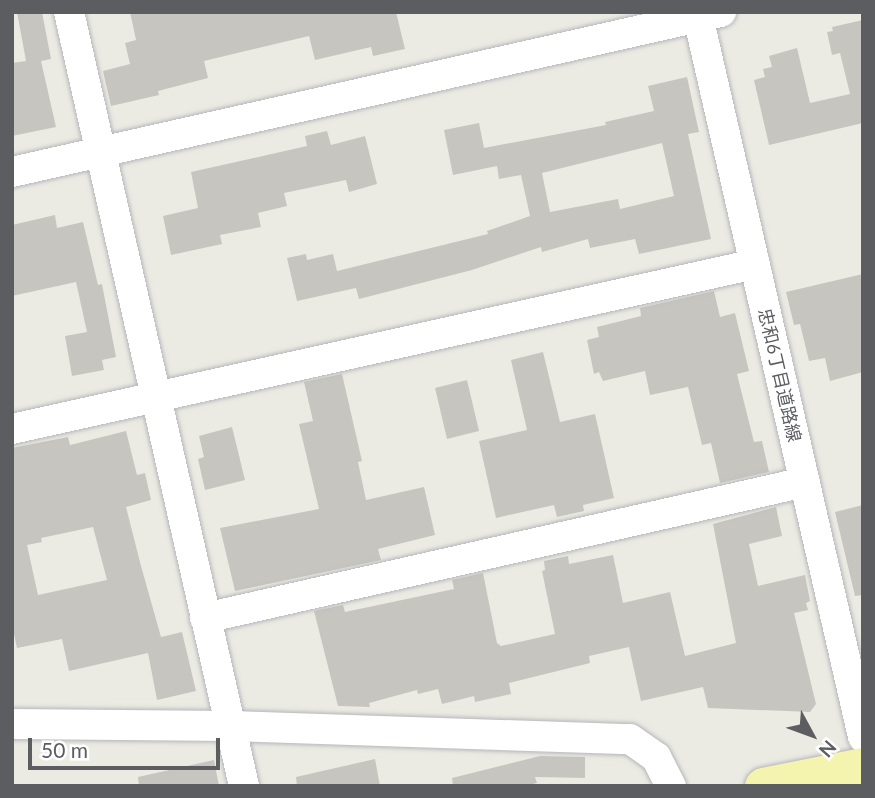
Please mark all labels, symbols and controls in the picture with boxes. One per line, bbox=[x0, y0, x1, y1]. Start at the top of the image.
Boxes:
street label: 忠和6丁目道路線 bbox=[754, 306, 806, 444]
north arrow bbox=[777, 700, 847, 770]
scale bar bbox=[32, 724, 224, 768]
text: N bbox=[815, 736, 842, 762]
text: 50 m bbox=[41, 737, 88, 762]

